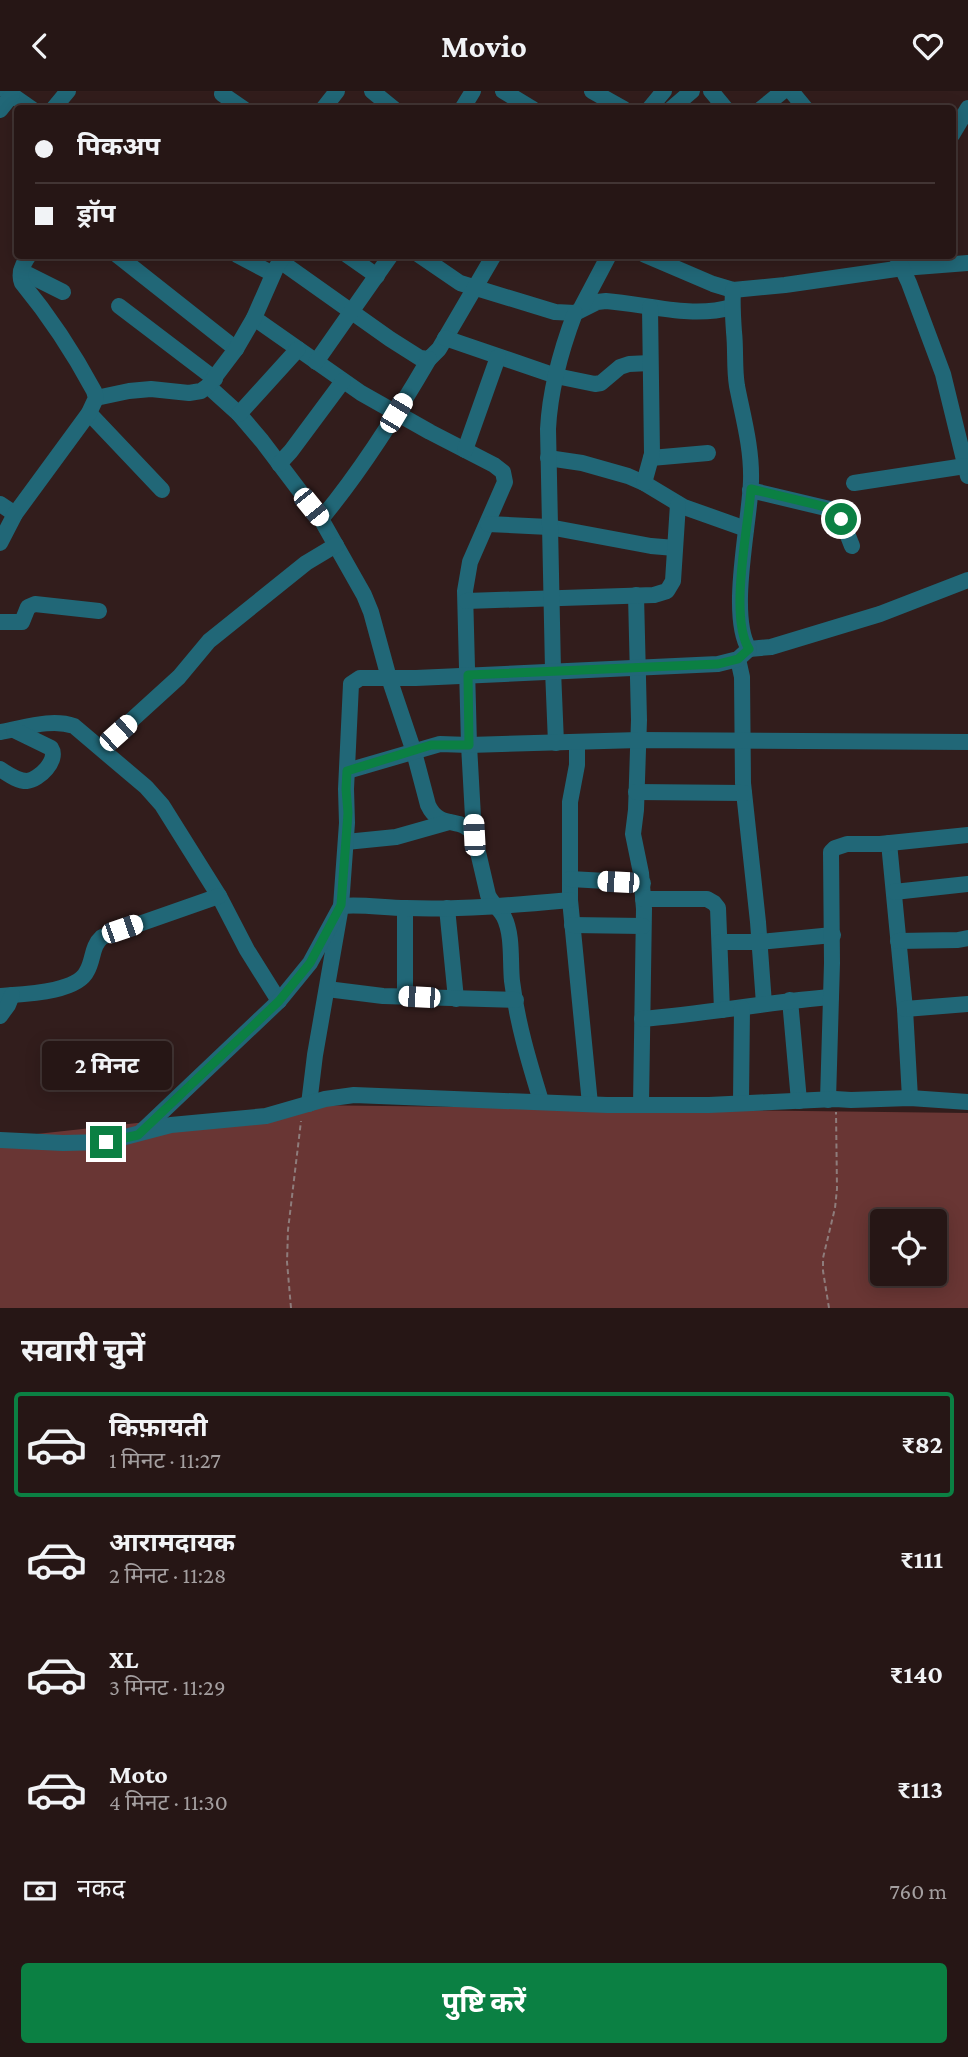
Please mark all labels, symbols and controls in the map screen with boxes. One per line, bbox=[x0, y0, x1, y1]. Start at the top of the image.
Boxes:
icon: back bbox=[21, 27, 59, 65]
icon: heart bbox=[909, 27, 947, 65]
text: Movio bbox=[441, 28, 527, 64]
text: पिकअप bbox=[77, 132, 160, 161]
text: ड्रॉप bbox=[77, 199, 115, 228]
car bbox=[377, 390, 416, 436]
car bbox=[290, 484, 333, 530]
route start bbox=[825, 503, 857, 535]
car bbox=[96, 711, 141, 755]
car bbox=[463, 813, 486, 857]
car bbox=[597, 870, 640, 894]
car bbox=[99, 912, 146, 946]
car bbox=[398, 985, 441, 1009]
callout: 2 मिनट bbox=[41, 1041, 171, 1089]
text: 2 मिनट bbox=[75, 1052, 139, 1078]
route end bbox=[90, 1126, 122, 1158]
map controls bbox=[870, 1209, 947, 1286]
button: locate bbox=[870, 1209, 947, 1286]
text: सवारी चुनें bbox=[21, 1332, 145, 1368]
icon: car bbox=[25, 1413, 88, 1476]
text: किफ़ायती bbox=[109, 1413, 208, 1442]
text: ₹82 bbox=[902, 1430, 943, 1459]
text: 1 मिनट · 11:27 bbox=[109, 1447, 221, 1473]
icon: car bbox=[25, 1528, 88, 1591]
text: आरामदायक bbox=[109, 1528, 235, 1557]
text: ₹111 bbox=[900, 1545, 943, 1574]
text: 2 मिनट · 11:28 bbox=[109, 1562, 226, 1588]
icon: car bbox=[25, 1643, 88, 1706]
text: XL bbox=[109, 1645, 138, 1674]
text: ₹140 bbox=[890, 1660, 943, 1689]
text: 3 मिनट · 11:29 bbox=[109, 1674, 226, 1700]
icon: car bbox=[25, 1758, 88, 1821]
text: Moto bbox=[109, 1760, 168, 1789]
text: ₹113 bbox=[897, 1775, 943, 1804]
text: 4 मिनट · 11:30 bbox=[109, 1789, 228, 1815]
icon: cash bbox=[21, 1872, 59, 1910]
text: नकद bbox=[77, 1874, 125, 1903]
text: 760 m bbox=[889, 1878, 947, 1904]
button: पुष्टि करें bbox=[21, 1963, 947, 2043]

